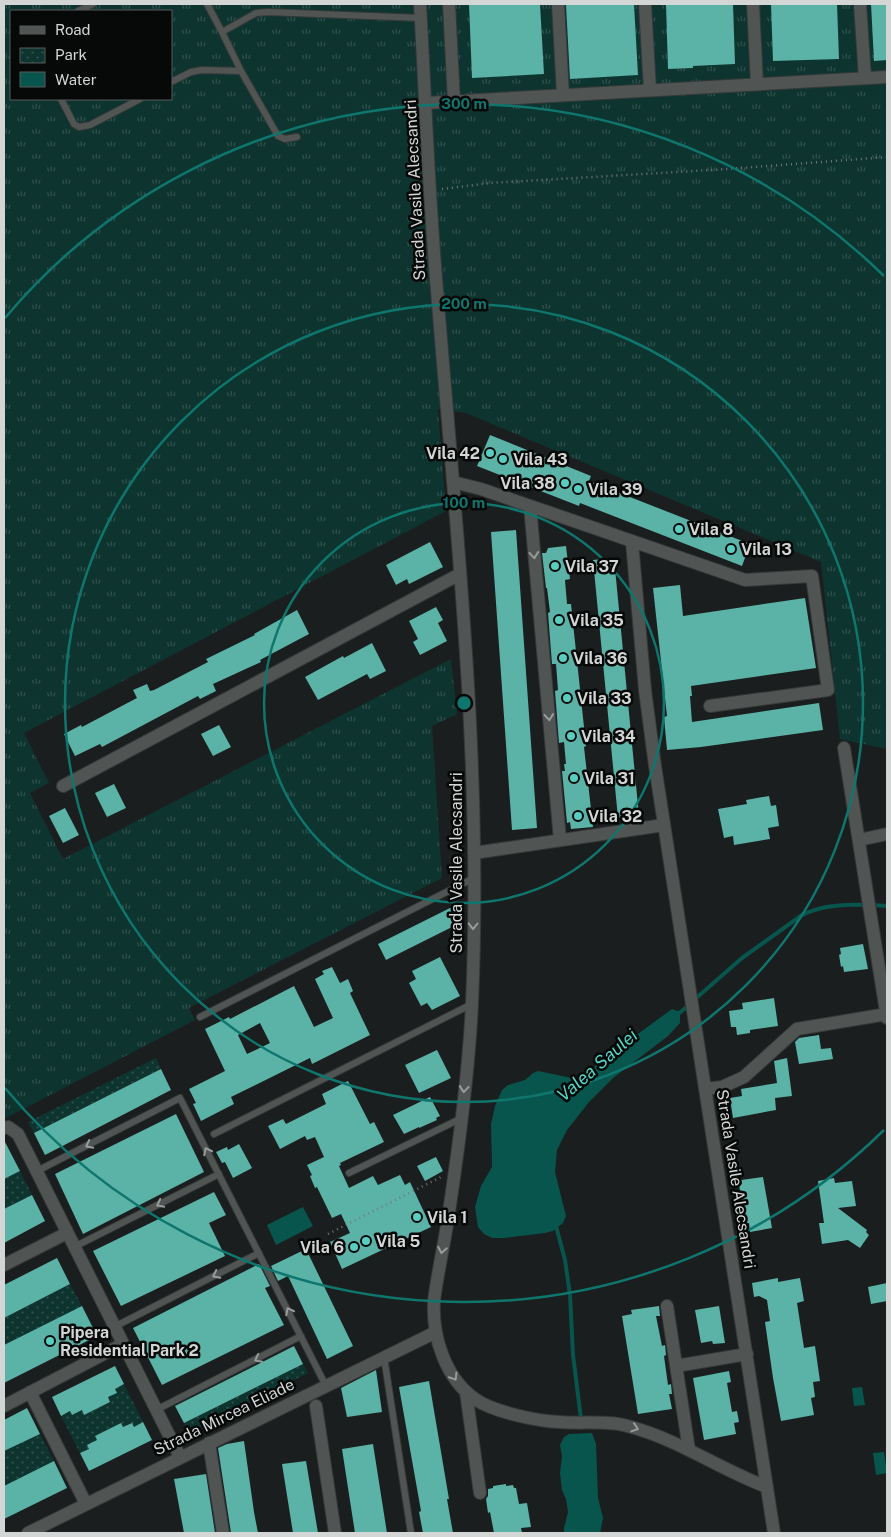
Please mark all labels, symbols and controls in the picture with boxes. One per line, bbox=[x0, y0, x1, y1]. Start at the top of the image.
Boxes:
legend bbox=[10, 10, 172, 100]
text: Road bbox=[55, 21, 91, 38]
text: Park bbox=[55, 46, 87, 63]
text: Water bbox=[55, 71, 97, 88]
text: 300 m bbox=[441, 95, 487, 112]
street label: Strada Vasile Alecsandri bbox=[401, 99, 429, 281]
text: 200 m bbox=[441, 295, 487, 312]
place label: Vila 42 bbox=[426, 444, 480, 463]
marker: Vila 42 bbox=[484, 447, 496, 459]
place label: Vila 43 bbox=[513, 450, 568, 469]
marker: Vila 43 bbox=[497, 453, 509, 465]
place label: Vila 38 bbox=[500, 474, 555, 493]
marker: Vila 38 bbox=[559, 477, 571, 489]
place label: Vila 39 bbox=[588, 480, 643, 499]
marker: Vila 39 bbox=[572, 483, 584, 495]
text: 100 m bbox=[443, 494, 485, 511]
place label: Vila 8 bbox=[689, 520, 733, 539]
marker: Vila 8 bbox=[673, 523, 685, 535]
place label: Vila 13 bbox=[741, 540, 792, 559]
marker: Vila 13 bbox=[725, 543, 737, 555]
one-way arrow bbox=[528, 551, 539, 559]
place label: Vila 37 bbox=[565, 557, 619, 576]
marker: Vila 37 bbox=[549, 560, 561, 572]
place label: Vila 35 bbox=[569, 611, 624, 630]
marker: Vila 35 bbox=[553, 614, 565, 626]
place label: Vila 36 bbox=[573, 649, 628, 668]
marker: Vila 36 bbox=[557, 652, 569, 664]
place label: Vila 33 bbox=[577, 689, 632, 708]
marker: Vila 33 bbox=[561, 692, 573, 704]
centre of rings bbox=[455, 694, 473, 712]
one-way arrow bbox=[543, 713, 554, 721]
place label: Vila 34 bbox=[581, 727, 636, 746]
marker: Vila 34 bbox=[565, 730, 577, 742]
place label: Vila 31 bbox=[584, 769, 635, 788]
street label: Strada Vasile Alecsandri bbox=[447, 772, 466, 954]
marker: Vila 31 bbox=[568, 772, 580, 784]
place label: Vila 32 bbox=[588, 807, 642, 826]
marker: Vila 32 bbox=[572, 810, 584, 822]
one-way arrow bbox=[468, 923, 478, 931]
water label: Valea Saulei bbox=[553, 1024, 642, 1106]
one-way arrow bbox=[459, 1085, 470, 1093]
street label: Strada Vasile Alecsandri bbox=[712, 1088, 760, 1270]
one-way arrow bbox=[85, 1139, 94, 1149]
one-way arrow bbox=[203, 1147, 213, 1156]
one-way arrow bbox=[156, 1198, 165, 1208]
place label: Vila 1 bbox=[427, 1208, 467, 1227]
marker: Vila 1 bbox=[411, 1211, 423, 1223]
place label: Vila 5 bbox=[376, 1232, 420, 1251]
marker: Vila 5 bbox=[360, 1235, 372, 1247]
place label: Vila 6 bbox=[300, 1238, 344, 1257]
marker: Vila 6 bbox=[348, 1241, 360, 1253]
one-way arrow bbox=[438, 1245, 448, 1254]
one-way arrow bbox=[212, 1269, 221, 1279]
one-way arrow bbox=[285, 1308, 295, 1317]
place label: Pipera Residential Park 2 bbox=[60, 1323, 199, 1360]
marker: Pipera Residential Park 2 bbox=[44, 1335, 56, 1347]
one-way arrow bbox=[254, 1352, 263, 1363]
one-way arrow bbox=[448, 1372, 458, 1381]
street label: Strada Mircea Eliade bbox=[150, 1375, 298, 1459]
one-way arrow bbox=[630, 1423, 638, 1433]

